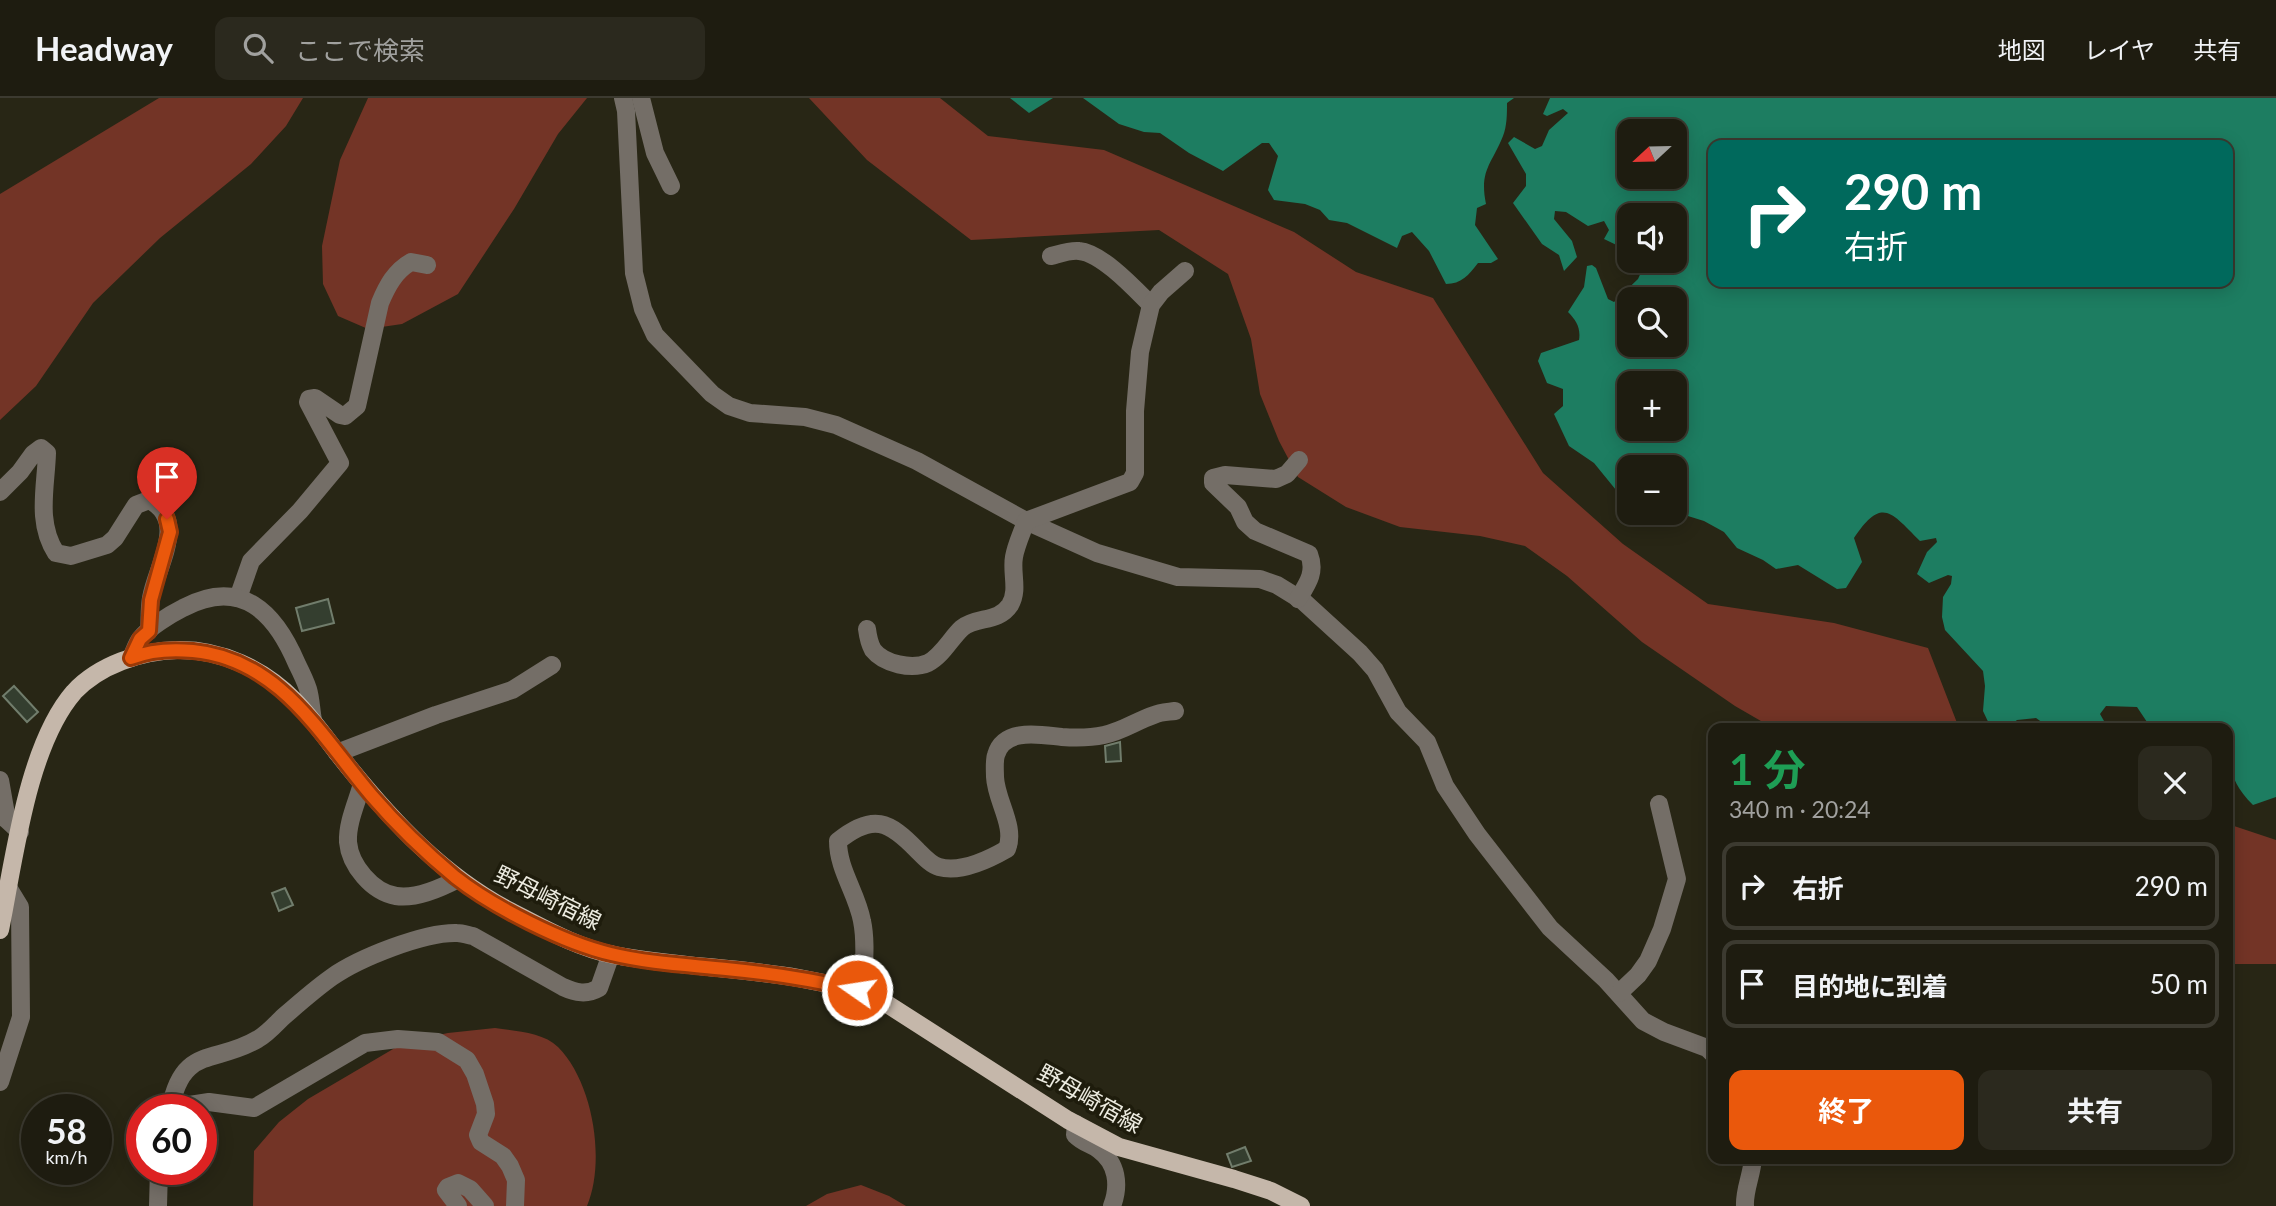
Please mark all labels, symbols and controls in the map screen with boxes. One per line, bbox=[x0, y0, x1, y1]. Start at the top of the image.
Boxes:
search box bbox=[215, 17, 705, 80]
text: Headway bbox=[35, 28, 173, 68]
icon: search bbox=[239, 29, 277, 67]
text: ここで検索 bbox=[295, 34, 425, 66]
text: 地図 bbox=[1998, 35, 2046, 64]
text: レイヤ bbox=[2084, 35, 2155, 64]
text: 共有 bbox=[2193, 35, 2241, 64]
north arrow bbox=[1617, 119, 1687, 189]
map controls bbox=[1617, 119, 1687, 525]
text: 290 m bbox=[1844, 162, 1982, 220]
icon: right bbox=[1729, 168, 1820, 259]
button: sound bbox=[1617, 203, 1687, 273]
text: 右折 bbox=[1844, 226, 1908, 265]
button: search bbox=[1617, 287, 1687, 357]
button: + bbox=[1617, 371, 1687, 441]
pin bbox=[137, 447, 197, 519]
button: − bbox=[1617, 455, 1687, 525]
icon: arrive bbox=[148, 458, 186, 496]
text: 1 分 bbox=[1729, 744, 1806, 794]
button: close bbox=[2138, 746, 2212, 820]
text: 340 m · 20:24 bbox=[1729, 795, 1871, 823]
street label: 野母崎宿線 bbox=[491, 859, 606, 935]
icon: right bbox=[1733, 867, 1771, 905]
text: 290 m bbox=[2135, 870, 2208, 902]
text: 右折 bbox=[1792, 872, 1844, 904]
position arrow bbox=[820, 953, 894, 1027]
icon: arrive bbox=[1733, 965, 1771, 1003]
text: 50 m bbox=[2150, 968, 2208, 1000]
text: 目的地に到着 bbox=[1792, 970, 1948, 1002]
street label: 野母崎宿線 bbox=[1033, 1058, 1148, 1138]
button: 終了 bbox=[1729, 1070, 1964, 1150]
button: 共有 bbox=[1978, 1070, 2212, 1150]
speed limit sign: 60 bbox=[126, 1094, 217, 1185]
text: 58 bbox=[46, 1109, 87, 1151]
text: km/h bbox=[45, 1146, 88, 1168]

